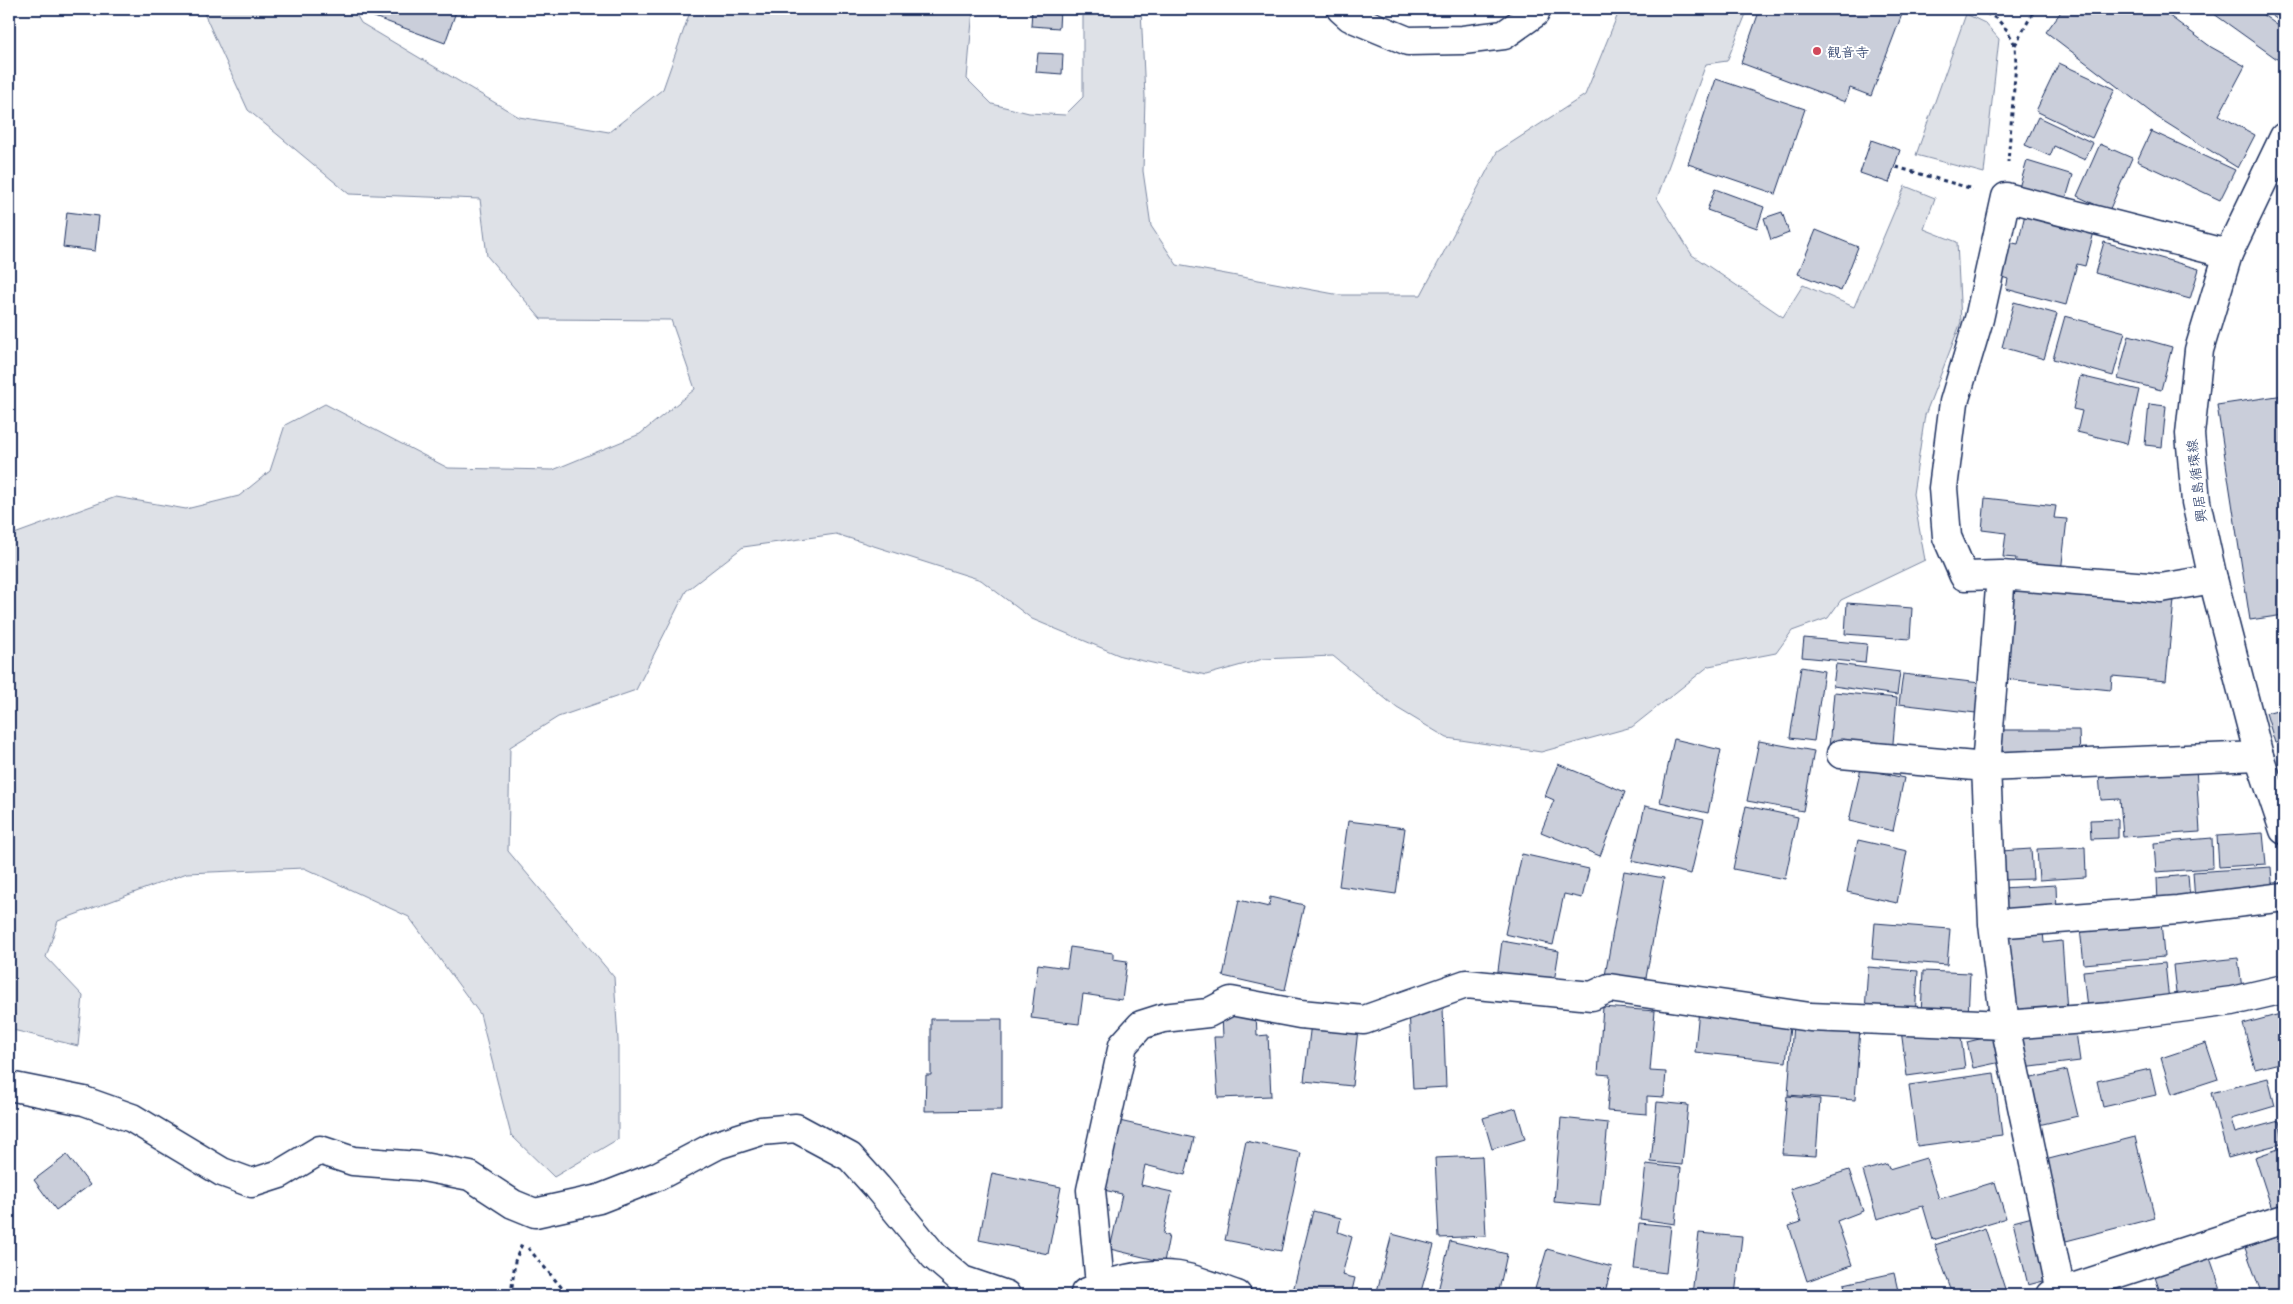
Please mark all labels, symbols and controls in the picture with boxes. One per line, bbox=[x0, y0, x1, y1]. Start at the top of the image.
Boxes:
place label: 観音寺 bbox=[1827, 42, 1869, 61]
marker: 観音寺 bbox=[1811, 45, 1823, 57]
street label: 興居島循環線 bbox=[2181, 438, 2211, 524]

